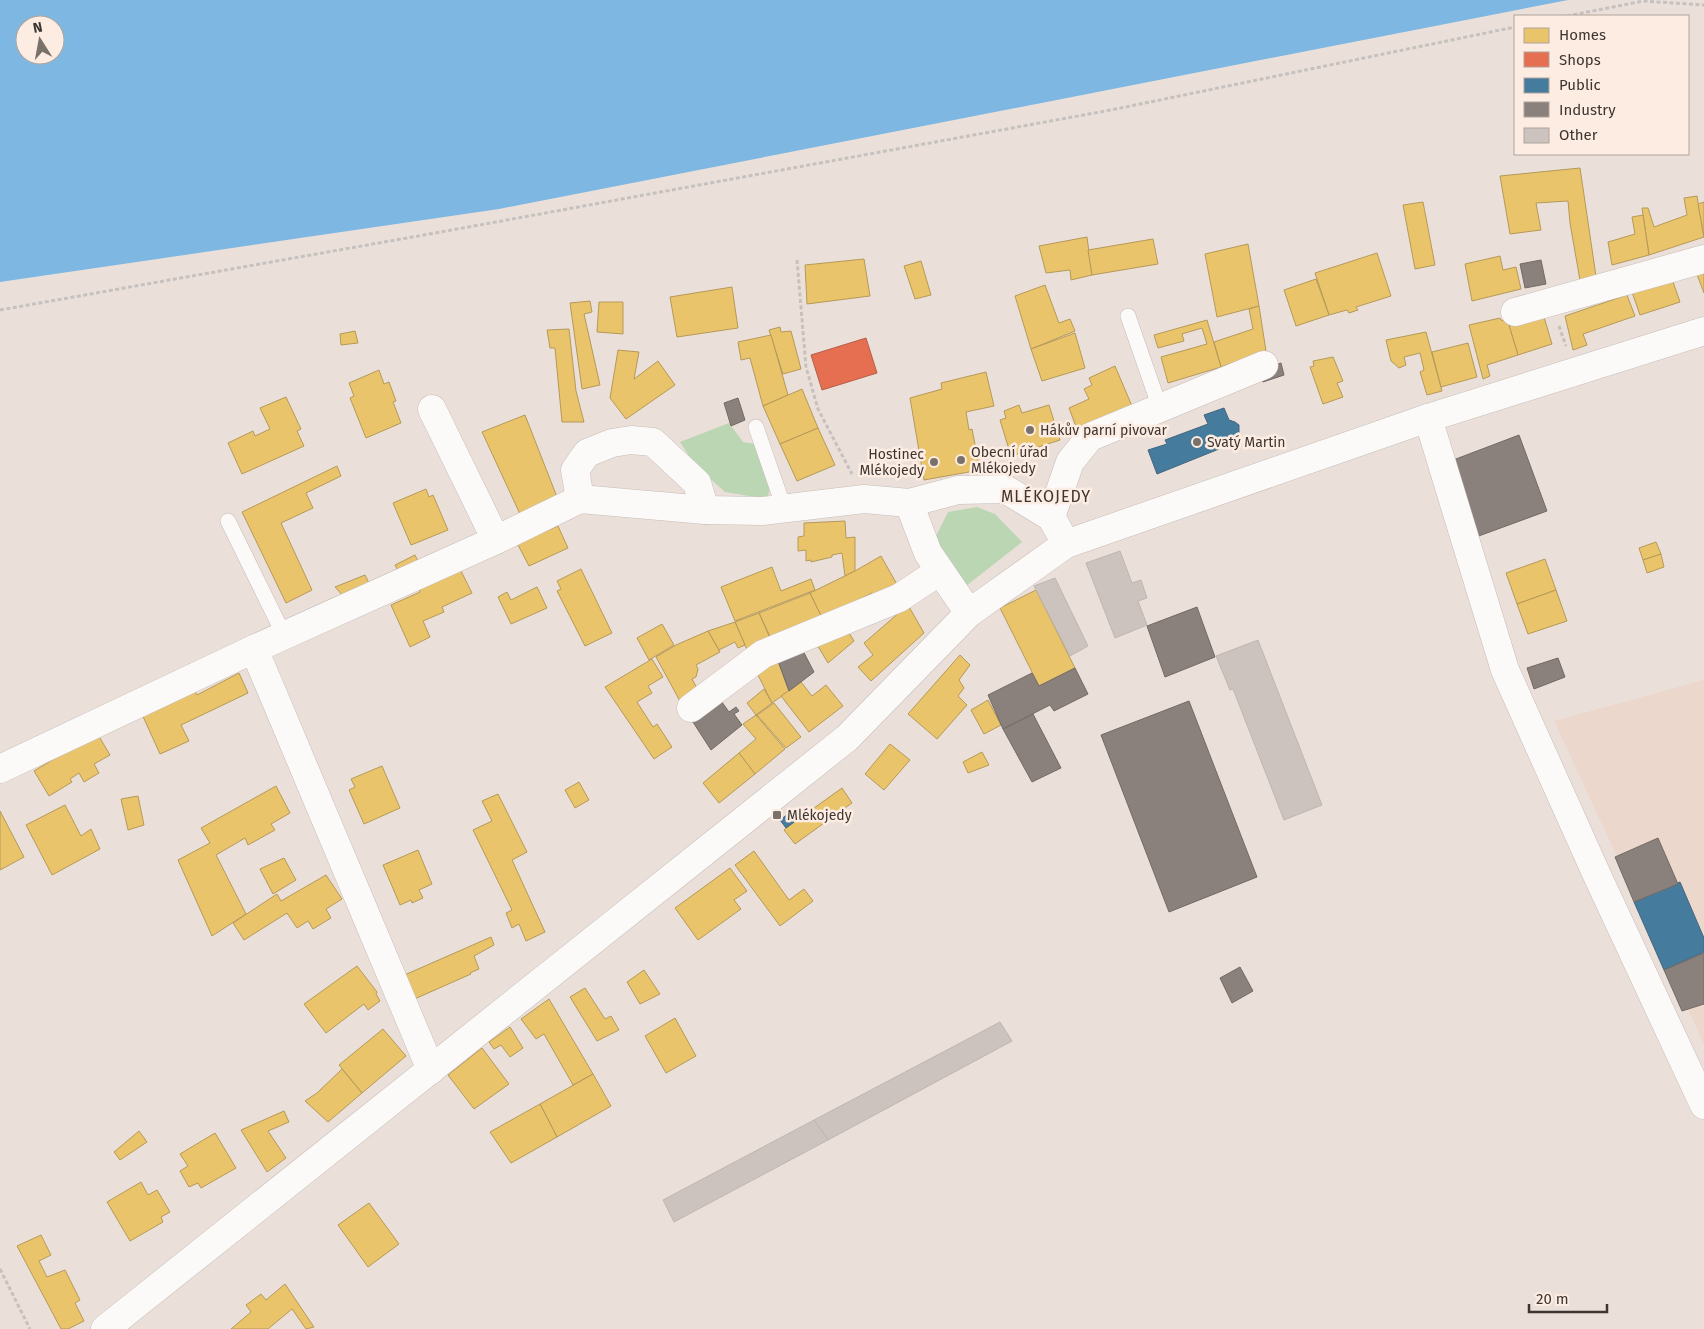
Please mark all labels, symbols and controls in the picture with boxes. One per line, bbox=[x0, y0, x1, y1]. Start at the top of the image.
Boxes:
north arrow bbox=[15, 15, 65, 65]
legend bbox=[1514, 15, 1689, 155]
text: N bbox=[31, 18, 44, 37]
text: Homes bbox=[1559, 26, 1606, 44]
text: Shops bbox=[1559, 51, 1601, 69]
text: Public bbox=[1559, 76, 1601, 94]
text: Industry bbox=[1559, 101, 1616, 119]
text: Other bbox=[1559, 126, 1598, 144]
place label: Hákův parní pivovar bbox=[1040, 422, 1168, 439]
marker: Hákův parní pivovar bbox=[1024, 424, 1036, 436]
place label: Svatý Martin bbox=[1207, 434, 1285, 451]
marker: Svatý Martin bbox=[1191, 436, 1203, 448]
place label: Obecní úřad Mlékojedy bbox=[971, 444, 1048, 477]
place label: Hostinec Mlékojedy bbox=[859, 446, 924, 479]
marker: Obecní úřad Mlékojedy bbox=[955, 454, 967, 466]
marker: Hostinec Mlékojedy bbox=[928, 456, 940, 468]
district label: MLÉKOJEDY bbox=[1001, 486, 1091, 506]
place label: Mlékojedy bbox=[787, 807, 852, 824]
marker: Mlékojedy bbox=[771, 809, 783, 821]
scale bar bbox=[1529, 1282, 1606, 1314]
text: 20 m bbox=[1536, 1290, 1569, 1308]

